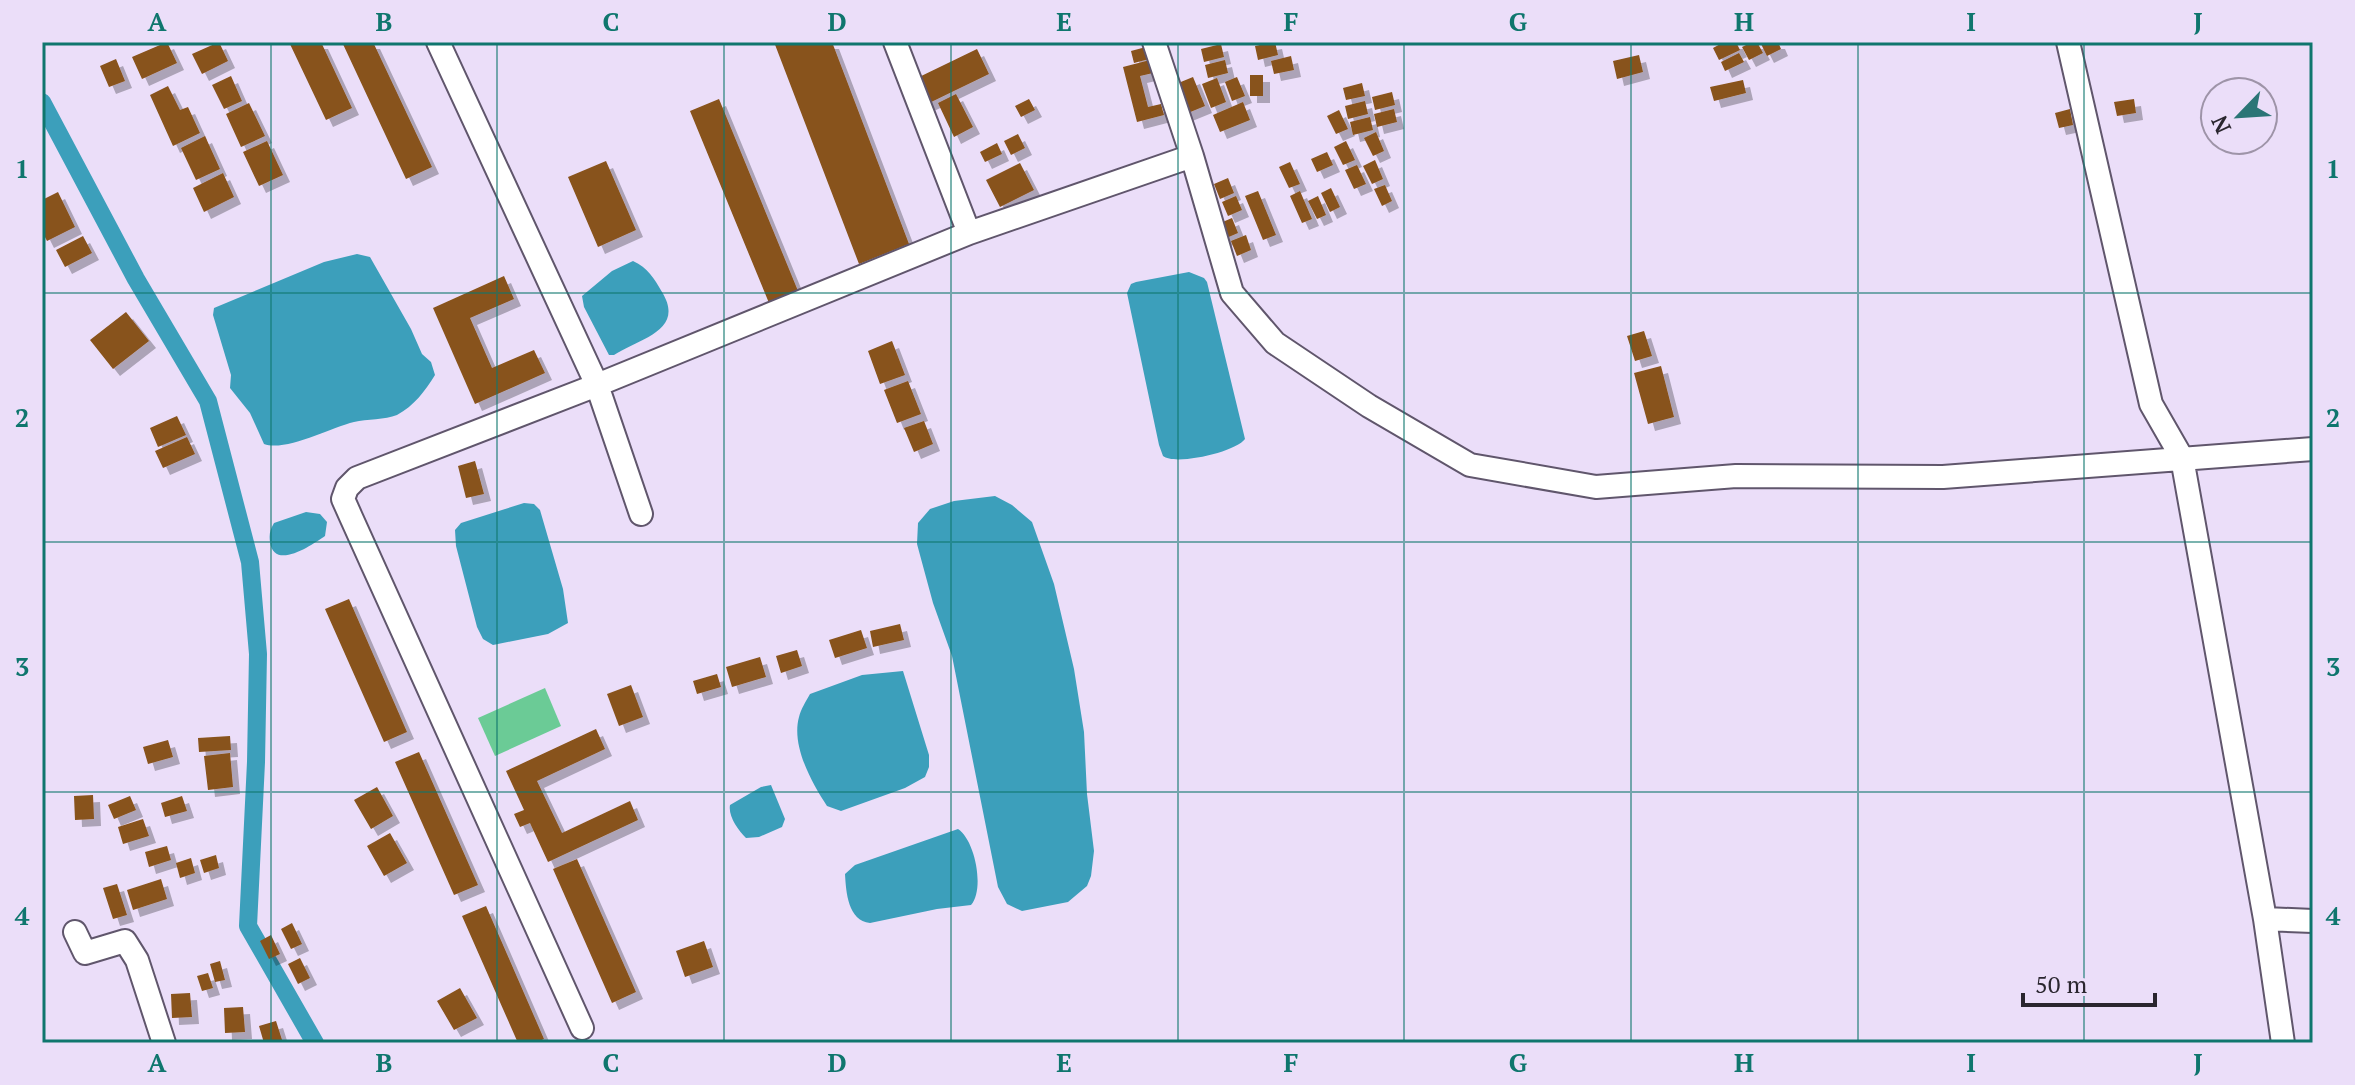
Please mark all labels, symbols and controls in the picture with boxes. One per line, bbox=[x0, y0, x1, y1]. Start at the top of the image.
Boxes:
text: A bbox=[148, 4, 167, 38]
text: B bbox=[376, 4, 392, 38]
text: C bbox=[603, 4, 619, 38]
text: D bbox=[827, 4, 847, 38]
text: E bbox=[1056, 4, 1072, 38]
text: F bbox=[1284, 4, 1299, 38]
text: G bbox=[1509, 4, 1528, 38]
text: H bbox=[1734, 4, 1754, 38]
text: I bbox=[1966, 4, 1976, 38]
text: J bbox=[2193, 4, 2203, 38]
north arrow bbox=[2199, 76, 2279, 156]
text: N bbox=[2204, 111, 2237, 138]
text: 1 bbox=[15, 151, 29, 185]
text: 1 bbox=[2326, 151, 2340, 185]
text: 2 bbox=[15, 400, 29, 434]
text: 2 bbox=[2326, 400, 2340, 434]
text: 3 bbox=[15, 649, 29, 683]
text: 3 bbox=[2326, 649, 2340, 683]
text: 4 bbox=[15, 898, 30, 932]
text: 4 bbox=[2326, 898, 2341, 932]
scale bar bbox=[2023, 957, 2155, 1007]
text: 50 m bbox=[2035, 968, 2087, 1000]
text: A bbox=[148, 1045, 167, 1079]
text: B bbox=[376, 1045, 392, 1079]
text: C bbox=[603, 1045, 619, 1079]
text: D bbox=[827, 1045, 847, 1079]
text: E bbox=[1056, 1045, 1072, 1079]
text: F bbox=[1284, 1045, 1299, 1079]
text: G bbox=[1509, 1045, 1528, 1079]
text: H bbox=[1734, 1045, 1754, 1079]
text: I bbox=[1966, 1045, 1976, 1079]
text: J bbox=[2193, 1045, 2203, 1079]

